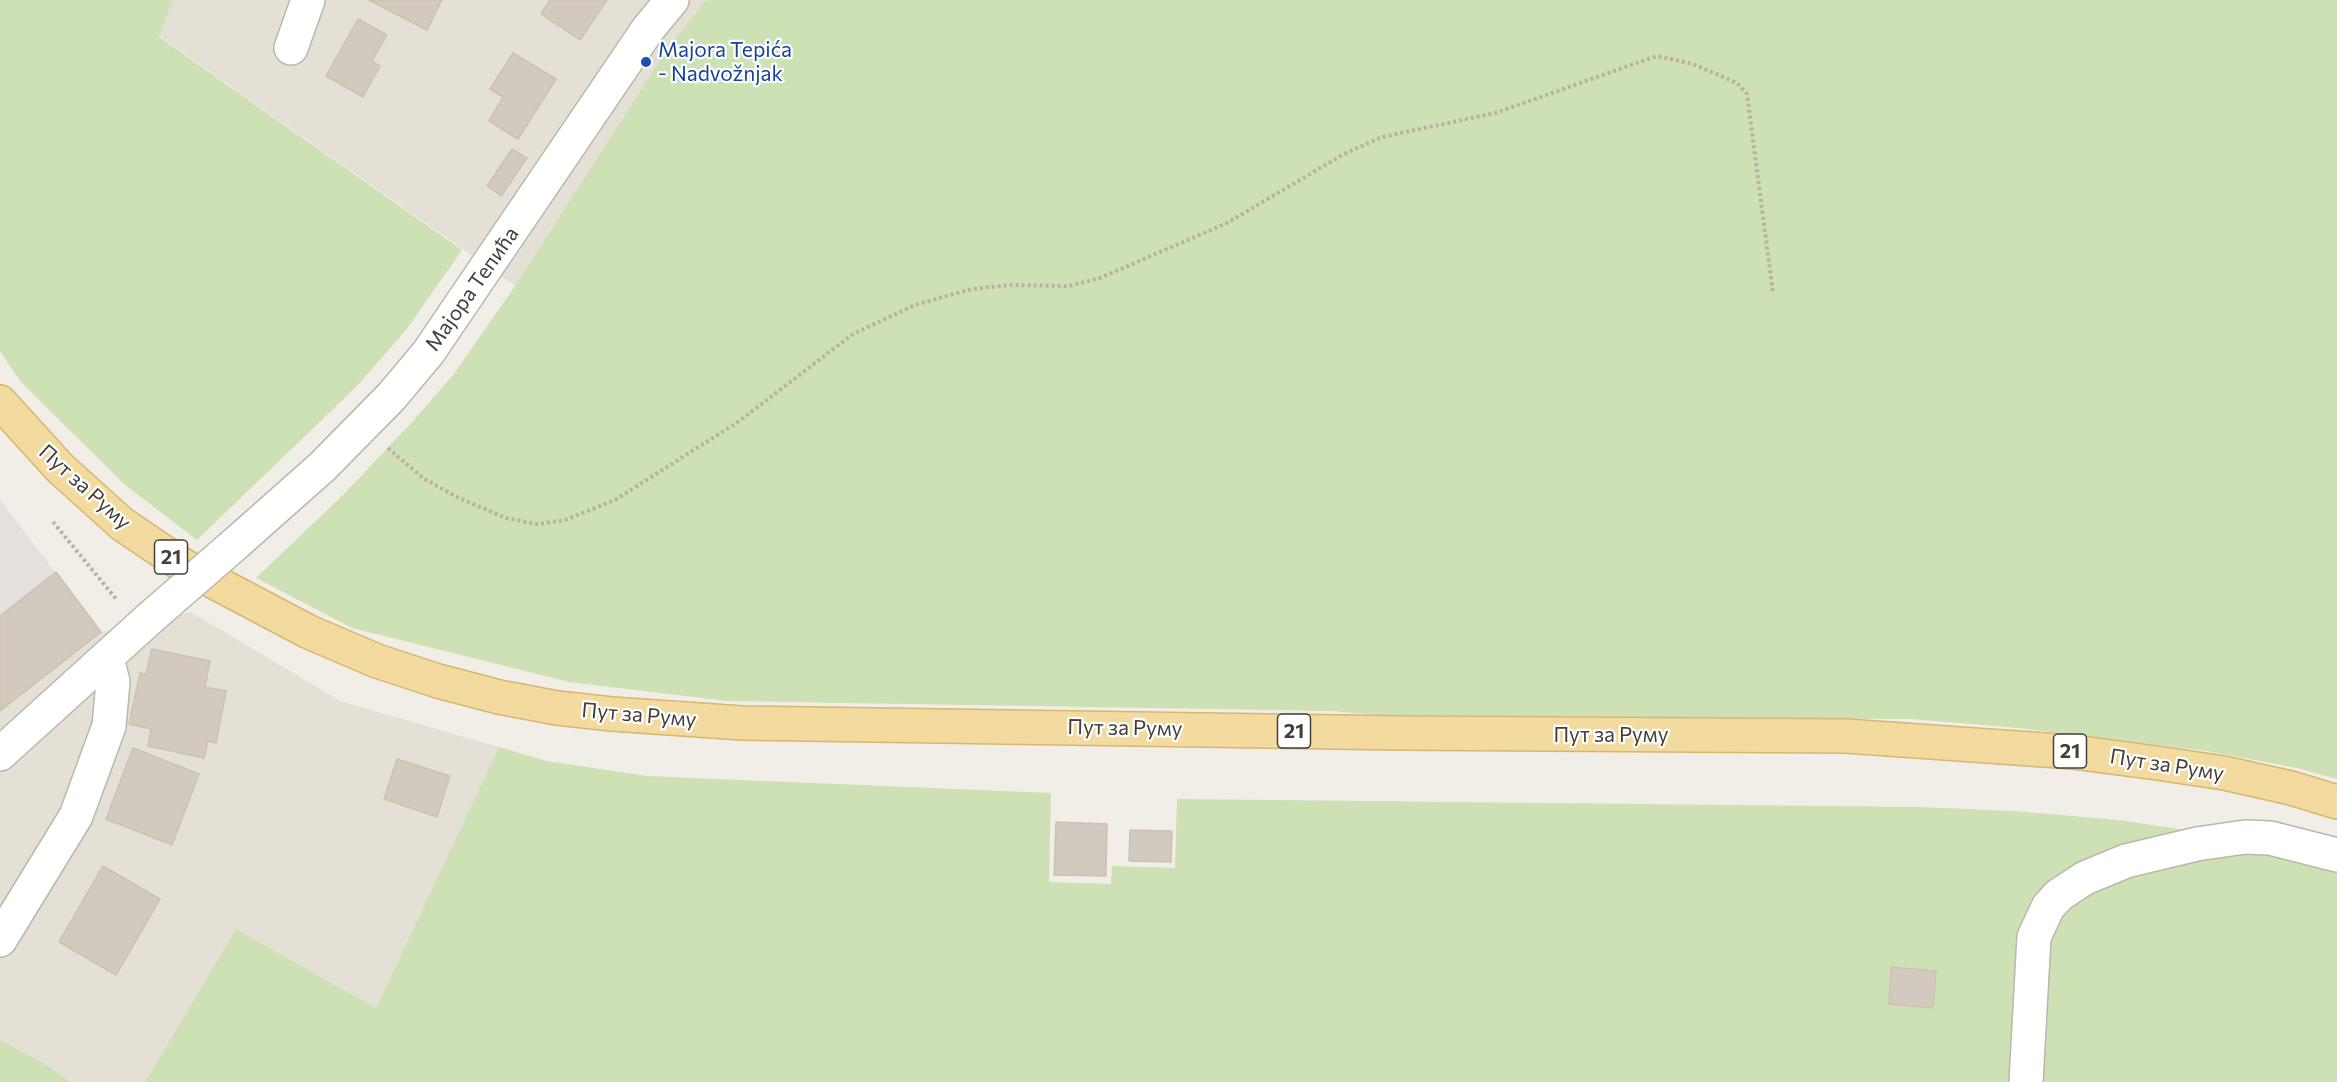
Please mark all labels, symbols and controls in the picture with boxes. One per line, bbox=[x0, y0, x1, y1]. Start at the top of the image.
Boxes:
place label: Majora Tepića - Nadvožnjak bbox=[658, 37, 792, 87]
marker: Majora Tepića - Nadvožnjak bbox=[639, 55, 653, 69]
street label: Мајора Тепића bbox=[420, 222, 524, 356]
street label: Пут за Руму bbox=[34, 439, 136, 535]
road number: 21 bbox=[154, 540, 188, 574]
street label: Пут за Руму bbox=[581, 697, 697, 733]
street label: Пут за Руму bbox=[1067, 714, 1183, 742]
road number: 21 bbox=[1278, 714, 1310, 748]
street label: Пут за Руму bbox=[1553, 722, 1669, 748]
road number: 21 bbox=[2054, 734, 2086, 768]
street label: Пут за Руму bbox=[2108, 744, 2226, 786]

